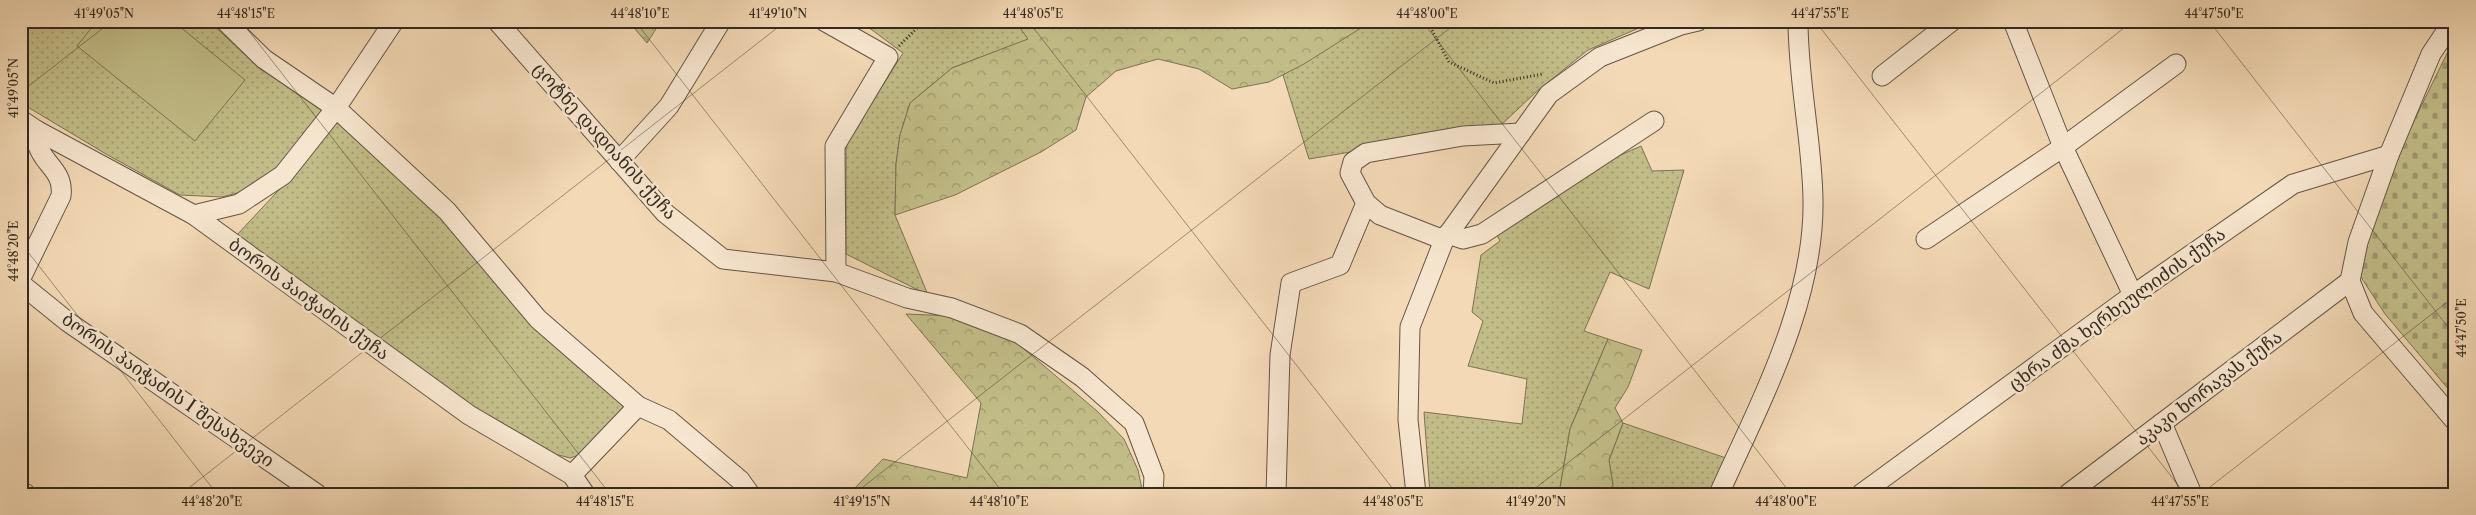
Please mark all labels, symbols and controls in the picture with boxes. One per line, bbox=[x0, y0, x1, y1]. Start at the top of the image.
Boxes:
text: 41°49'05"N bbox=[74, 6, 134, 21]
text: 44°48'15"E bbox=[217, 6, 275, 21]
text: 44°48'10"E bbox=[611, 6, 669, 21]
text: 41°49'10"N bbox=[749, 6, 807, 21]
text: 44°48'05"E bbox=[1003, 6, 1063, 21]
text: 44°48'00"E bbox=[1396, 6, 1458, 21]
text: 44°47'55"E bbox=[1791, 6, 1849, 21]
text: 44°47'50"E bbox=[2184, 6, 2244, 21]
text: 41°49'05"N bbox=[6, 58, 21, 118]
street label: ცოტნე დადიანის ქუჩა bbox=[529, 58, 681, 224]
text: 44°48'20"E bbox=[6, 221, 21, 281]
street label: ცხრა ძმა ხერხეულიძის ქუჩა bbox=[2004, 223, 2230, 395]
street label: ბორის პაიჭაძის ქუჩა bbox=[224, 233, 394, 365]
text: 44°47'50"E bbox=[2454, 298, 2469, 358]
street label: ბორის პაიჭაძის I შესახვევი bbox=[58, 308, 278, 472]
street label: აკაკი ხორავას ქუჩა bbox=[2132, 326, 2286, 450]
text: 44°48'20"E bbox=[182, 494, 242, 509]
text: 44°48'15"E bbox=[576, 494, 634, 509]
text: 41°49'15"N bbox=[833, 494, 891, 509]
text: 44°48'10"E bbox=[970, 494, 1028, 509]
text: 44°48'05"E bbox=[1363, 494, 1423, 509]
text: 41°49'20"N bbox=[1506, 494, 1566, 509]
text: 44°48'00"E bbox=[1755, 494, 1817, 509]
text: 44°47'55"E bbox=[2151, 494, 2209, 509]

